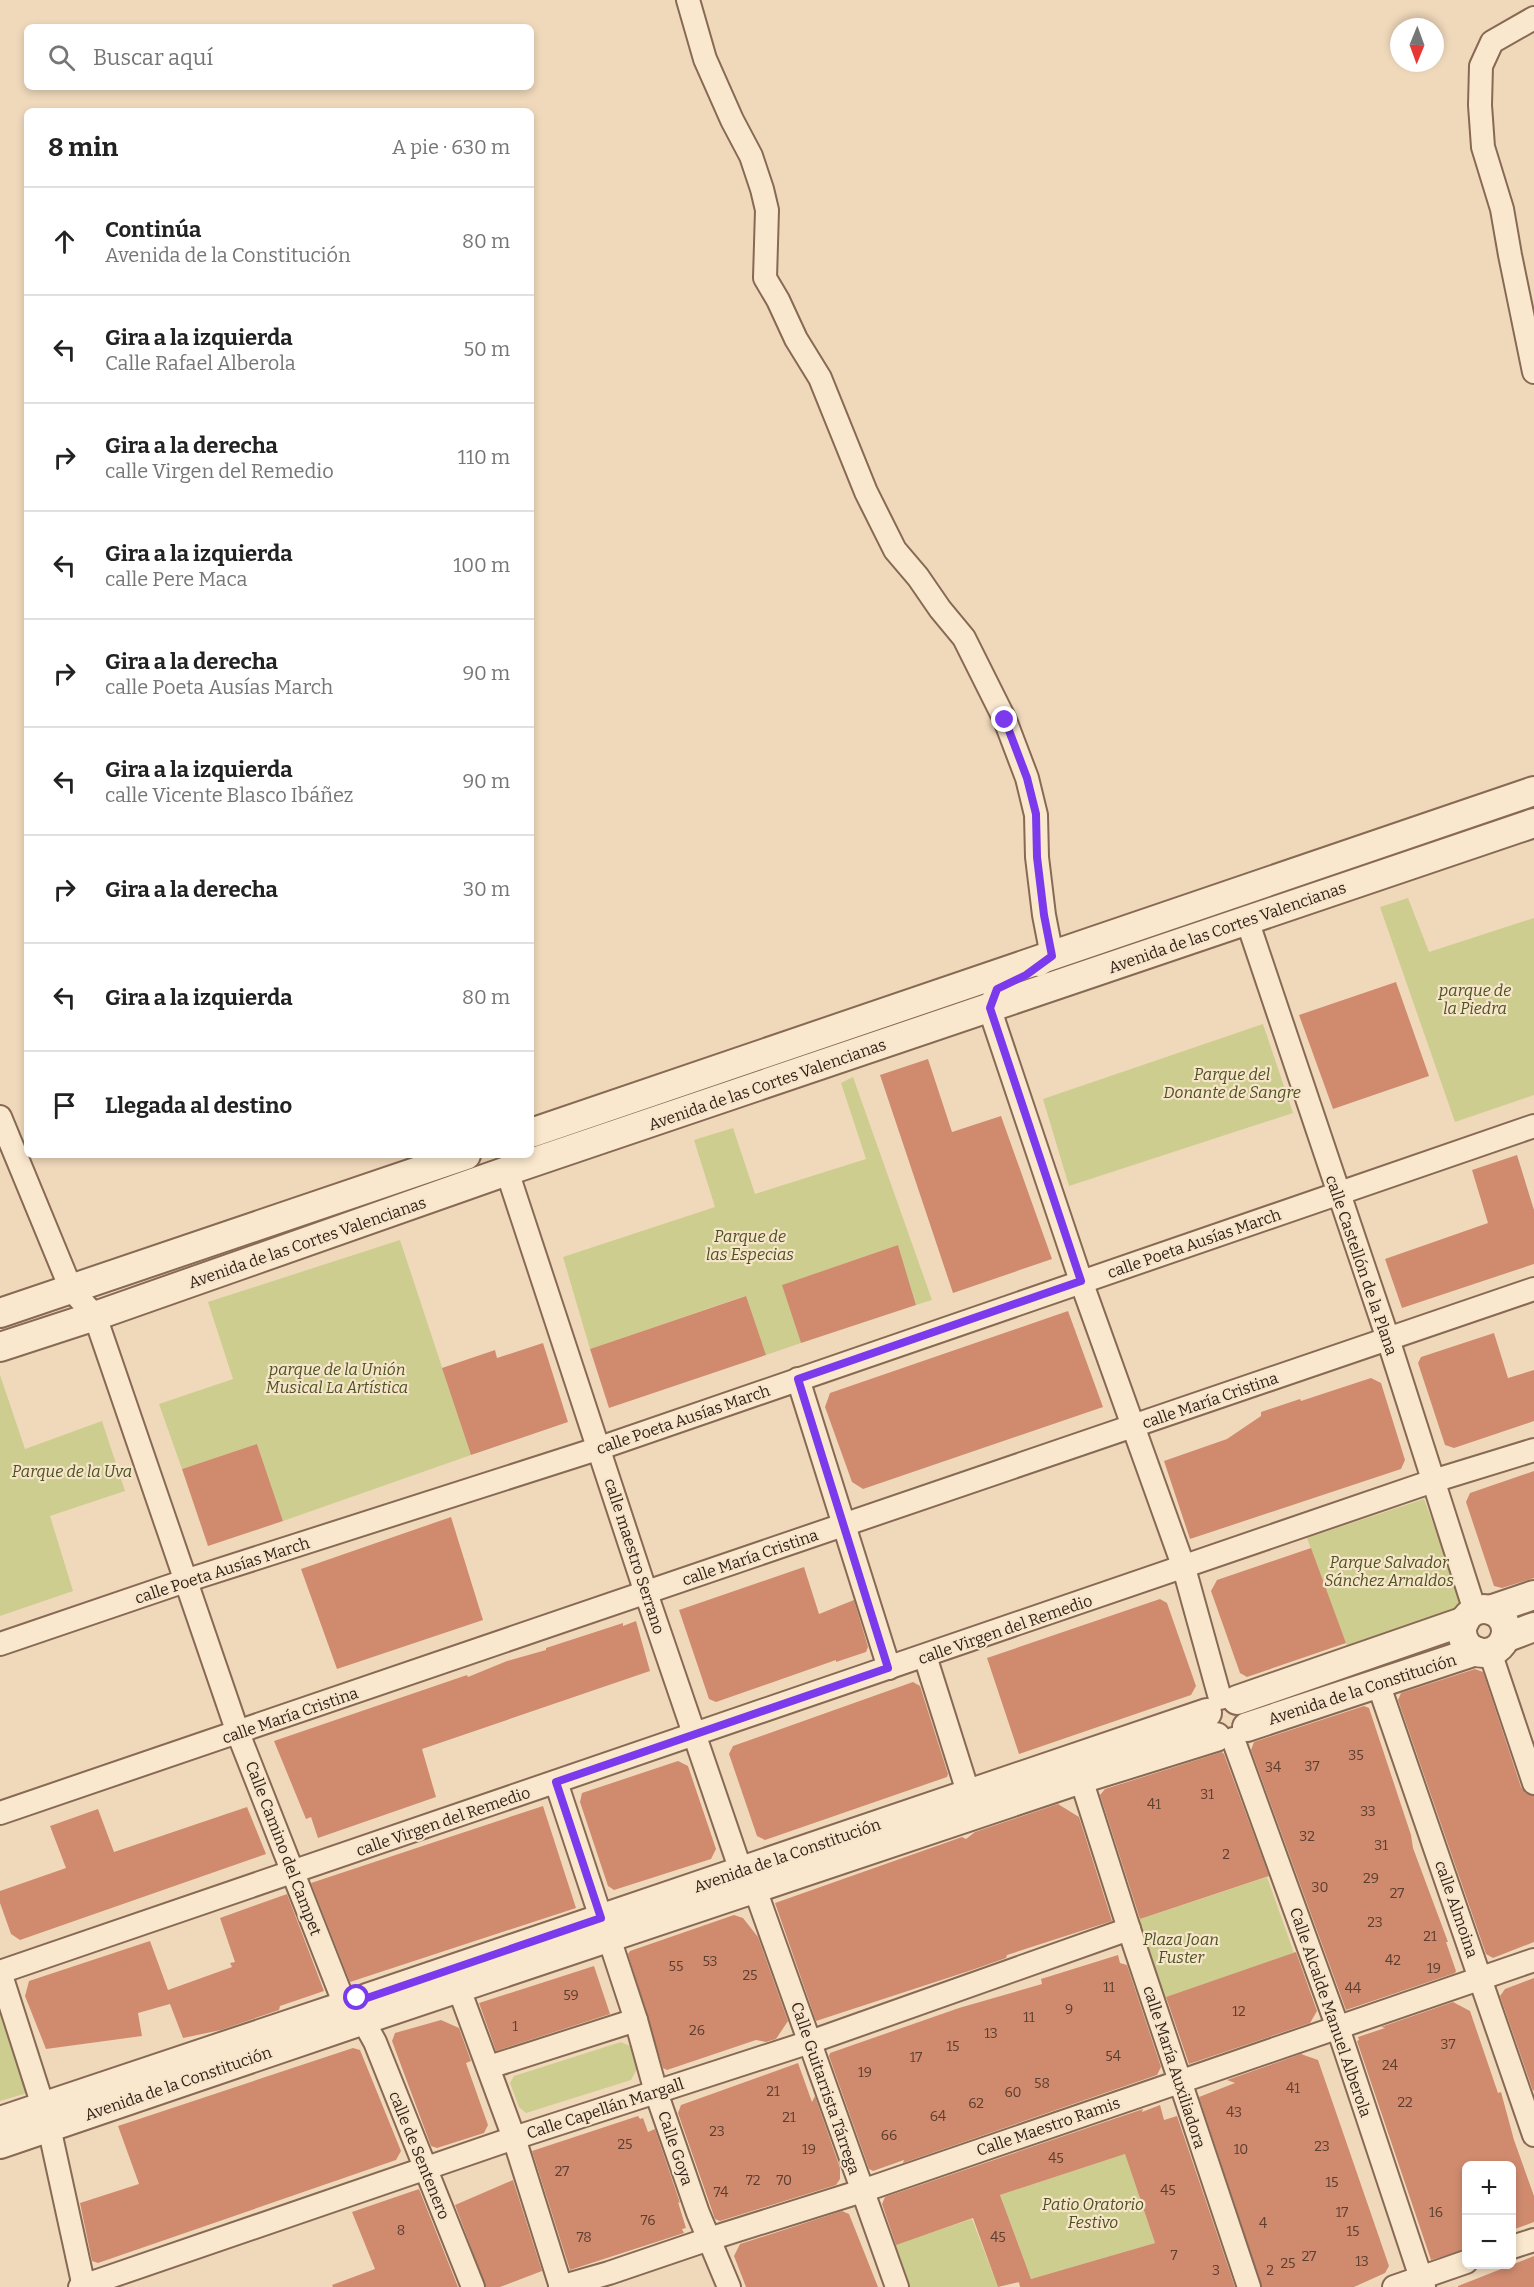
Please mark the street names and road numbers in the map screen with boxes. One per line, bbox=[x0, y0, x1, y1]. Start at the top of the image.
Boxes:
street label: Avenida de las Cortes Valencianas bbox=[1106, 878, 1349, 977]
street label: Avenida de las Cortes Valencianas bbox=[646, 1035, 889, 1134]
street label: calle Castellón de la Plana bbox=[1322, 1173, 1401, 1358]
street label: Avenida de las Cortes Valencianas bbox=[186, 1193, 429, 1292]
street label: calle Poeta Ausías March bbox=[1105, 1205, 1284, 1282]
street label: calle María Cristina bbox=[1140, 1368, 1281, 1433]
street label: calle Poeta Ausías March bbox=[594, 1381, 773, 1458]
street label: calle maestro Serrano bbox=[600, 1476, 669, 1637]
street label: calle María Cristina bbox=[680, 1525, 821, 1590]
street label: calle Poeta Ausías March bbox=[132, 1533, 312, 1608]
street label: calle Virgen del Remedio bbox=[916, 1591, 1095, 1668]
street label: Avenida de la Constitución bbox=[1266, 1650, 1459, 1729]
street label: calle María Cristina bbox=[220, 1683, 361, 1748]
street label: Calle Camino del Campet bbox=[241, 1758, 326, 1938]
street label: calle Virgen del Remedio bbox=[354, 1783, 533, 1860]
street label: Avenida de la Constitución bbox=[691, 1814, 883, 1896]
street label: calle Almoina bbox=[1431, 1858, 1482, 1961]
street label: Calle Alcalde Manuel Alberola bbox=[1286, 1905, 1375, 2120]
street label: calle María Auxiliadora bbox=[1139, 1983, 1210, 2151]
street label: Calle Guitarrista Tárrega bbox=[787, 1999, 864, 2177]
street label: Avenida de la Constitución bbox=[82, 2042, 274, 2124]
street label: Calle Capellán Margall bbox=[524, 2074, 687, 2143]
street label: calle de Sentenero bbox=[385, 2088, 454, 2222]
street label: Calle Maestro Ramis bbox=[974, 2093, 1122, 2160]
street label: Calle Goya bbox=[654, 2108, 697, 2188]

